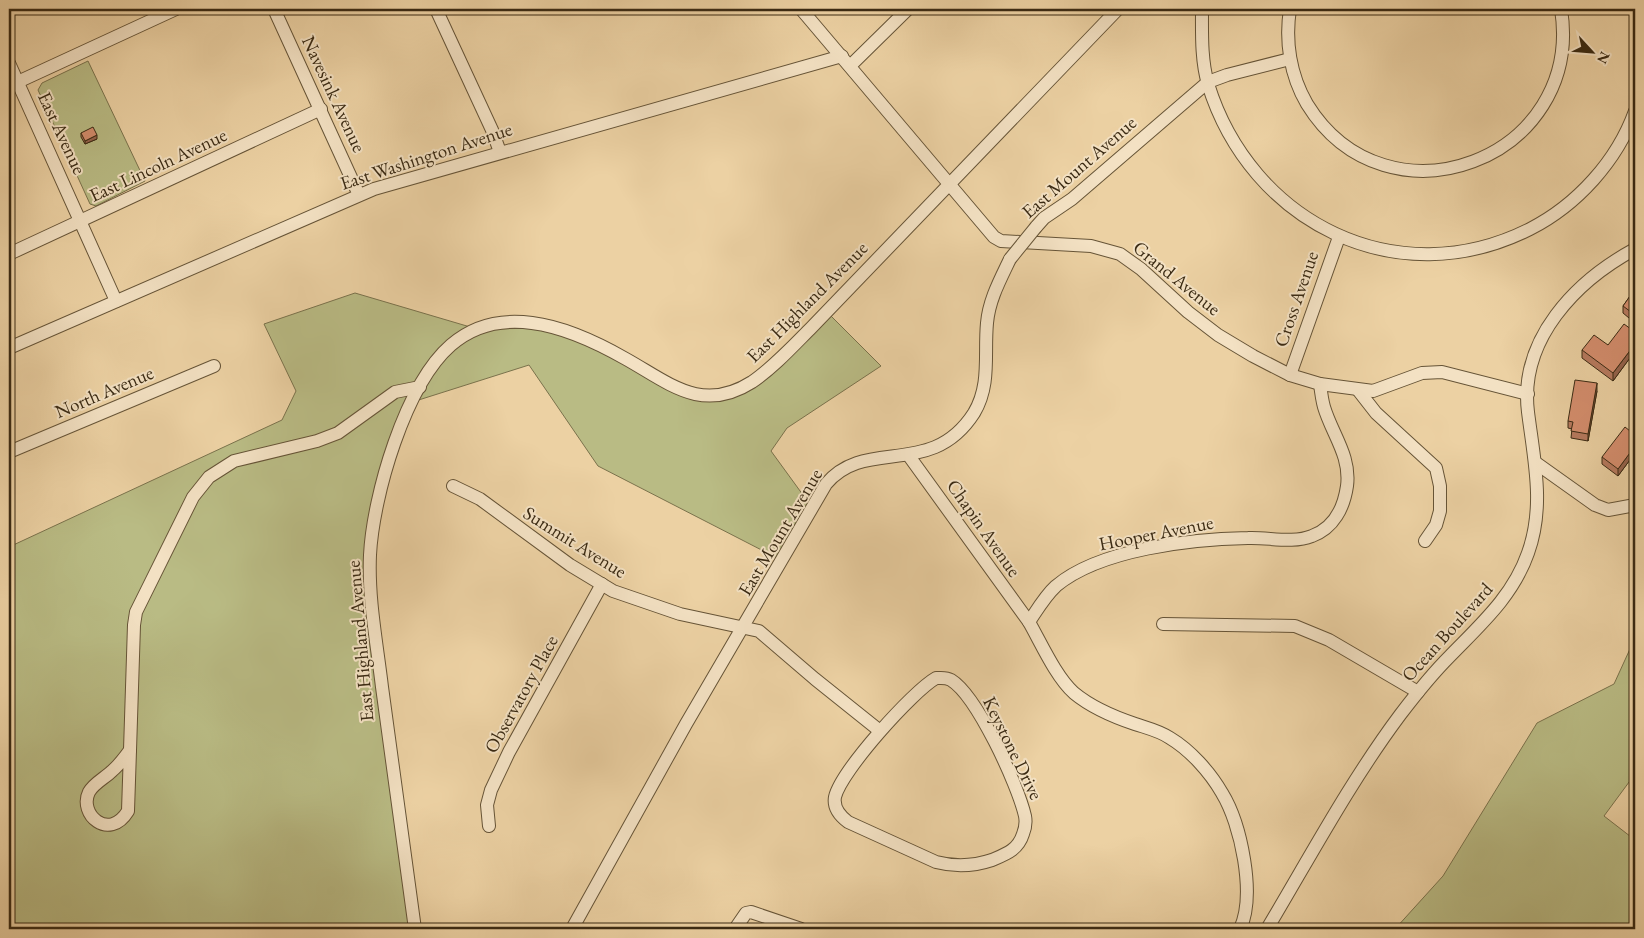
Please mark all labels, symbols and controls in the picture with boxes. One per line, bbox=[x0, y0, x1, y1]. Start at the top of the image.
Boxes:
north arrow bbox=[1566, 28, 1616, 78]
street label: Navesink Avenue bbox=[296, 32, 372, 156]
text: N bbox=[1593, 49, 1614, 67]
street label: East Avenue bbox=[32, 88, 92, 178]
street label: East Mount Avenue bbox=[1016, 110, 1142, 224]
street label: East Washington Avenue bbox=[337, 116, 515, 196]
street label: East Lincoln Avenue bbox=[85, 122, 231, 208]
street label: Grand Avenue bbox=[1128, 235, 1226, 321]
street label: East Highland Avenue bbox=[741, 236, 873, 368]
street label: Cross Avenue bbox=[1268, 248, 1324, 350]
street label: North Avenue bbox=[51, 360, 157, 424]
street label: East Mount Avenue bbox=[732, 464, 828, 600]
street label: Chapin Avenue bbox=[941, 474, 1027, 582]
street label: Summit Avenue bbox=[519, 500, 631, 584]
street label: Hooper Avenue bbox=[1097, 510, 1215, 556]
street label: East Highland Avenue bbox=[340, 559, 380, 723]
street label: Ocean Boulevard bbox=[1396, 577, 1498, 687]
street label: Observatory Place bbox=[478, 631, 564, 757]
street label: Keystone Drive bbox=[977, 692, 1049, 804]

